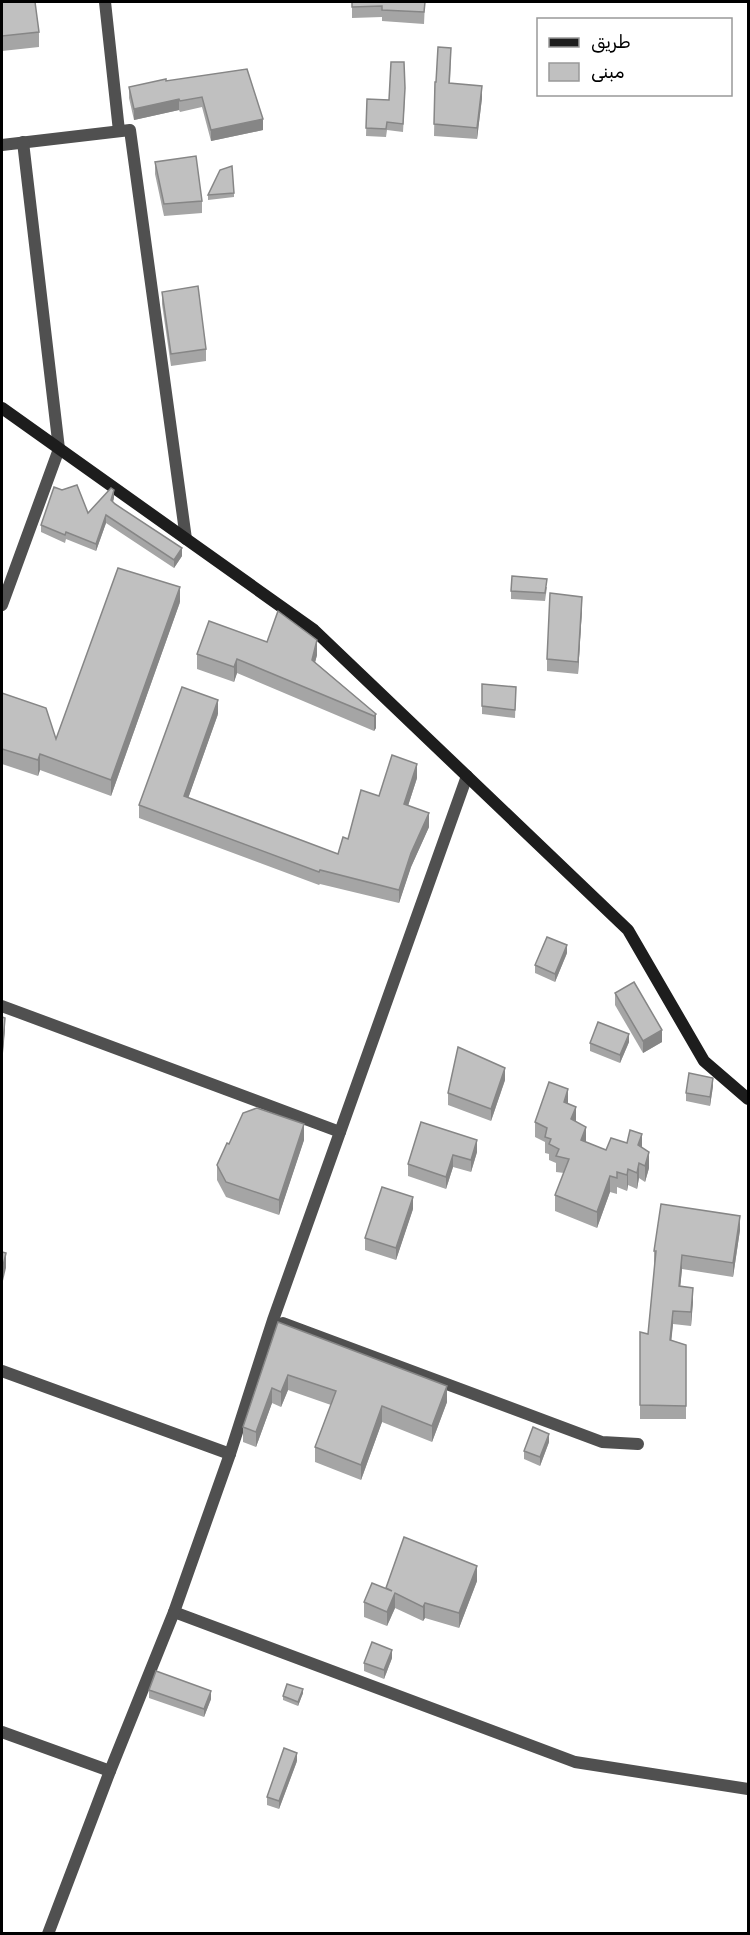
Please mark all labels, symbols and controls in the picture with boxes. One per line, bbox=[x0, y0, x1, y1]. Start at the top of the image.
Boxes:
legend bbox=[537, 18, 732, 96]
text: طريق bbox=[591, 31, 631, 53]
text: مبنى bbox=[591, 61, 625, 83]

